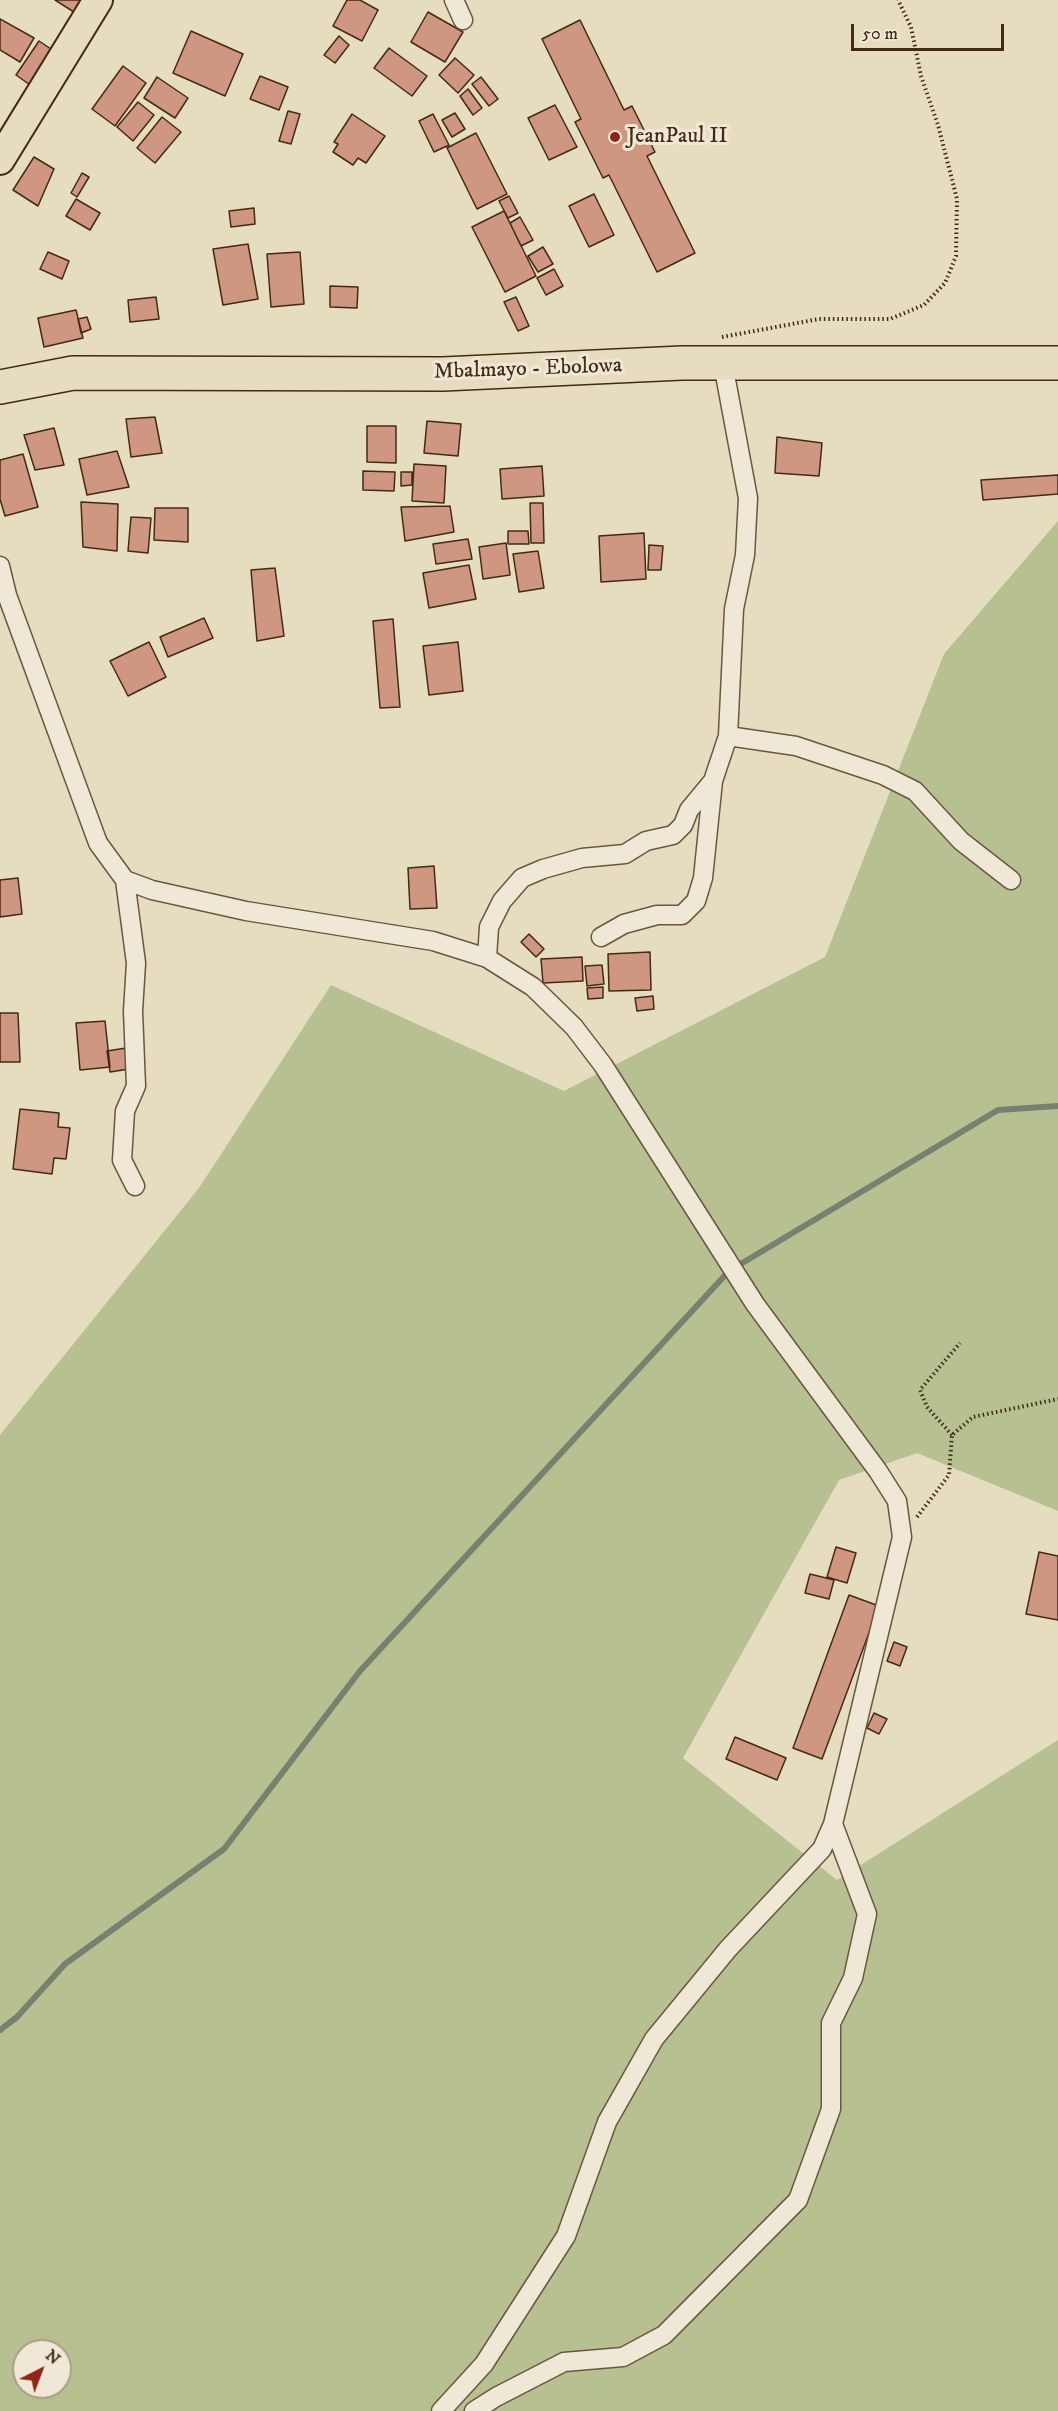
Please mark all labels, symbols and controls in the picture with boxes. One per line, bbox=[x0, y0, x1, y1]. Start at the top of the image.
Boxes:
scale bar bbox=[854, 12, 1007, 50]
text: 50 m bbox=[862, 23, 898, 45]
place label: JeanPaul II bbox=[627, 124, 728, 150]
marker: JeanPaul II bbox=[608, 130, 622, 144]
street label: Mbalmayo - Ebolowa bbox=[433, 354, 623, 386]
north arrow bbox=[12, 2339, 72, 2399]
text: N bbox=[41, 2345, 64, 2369]

